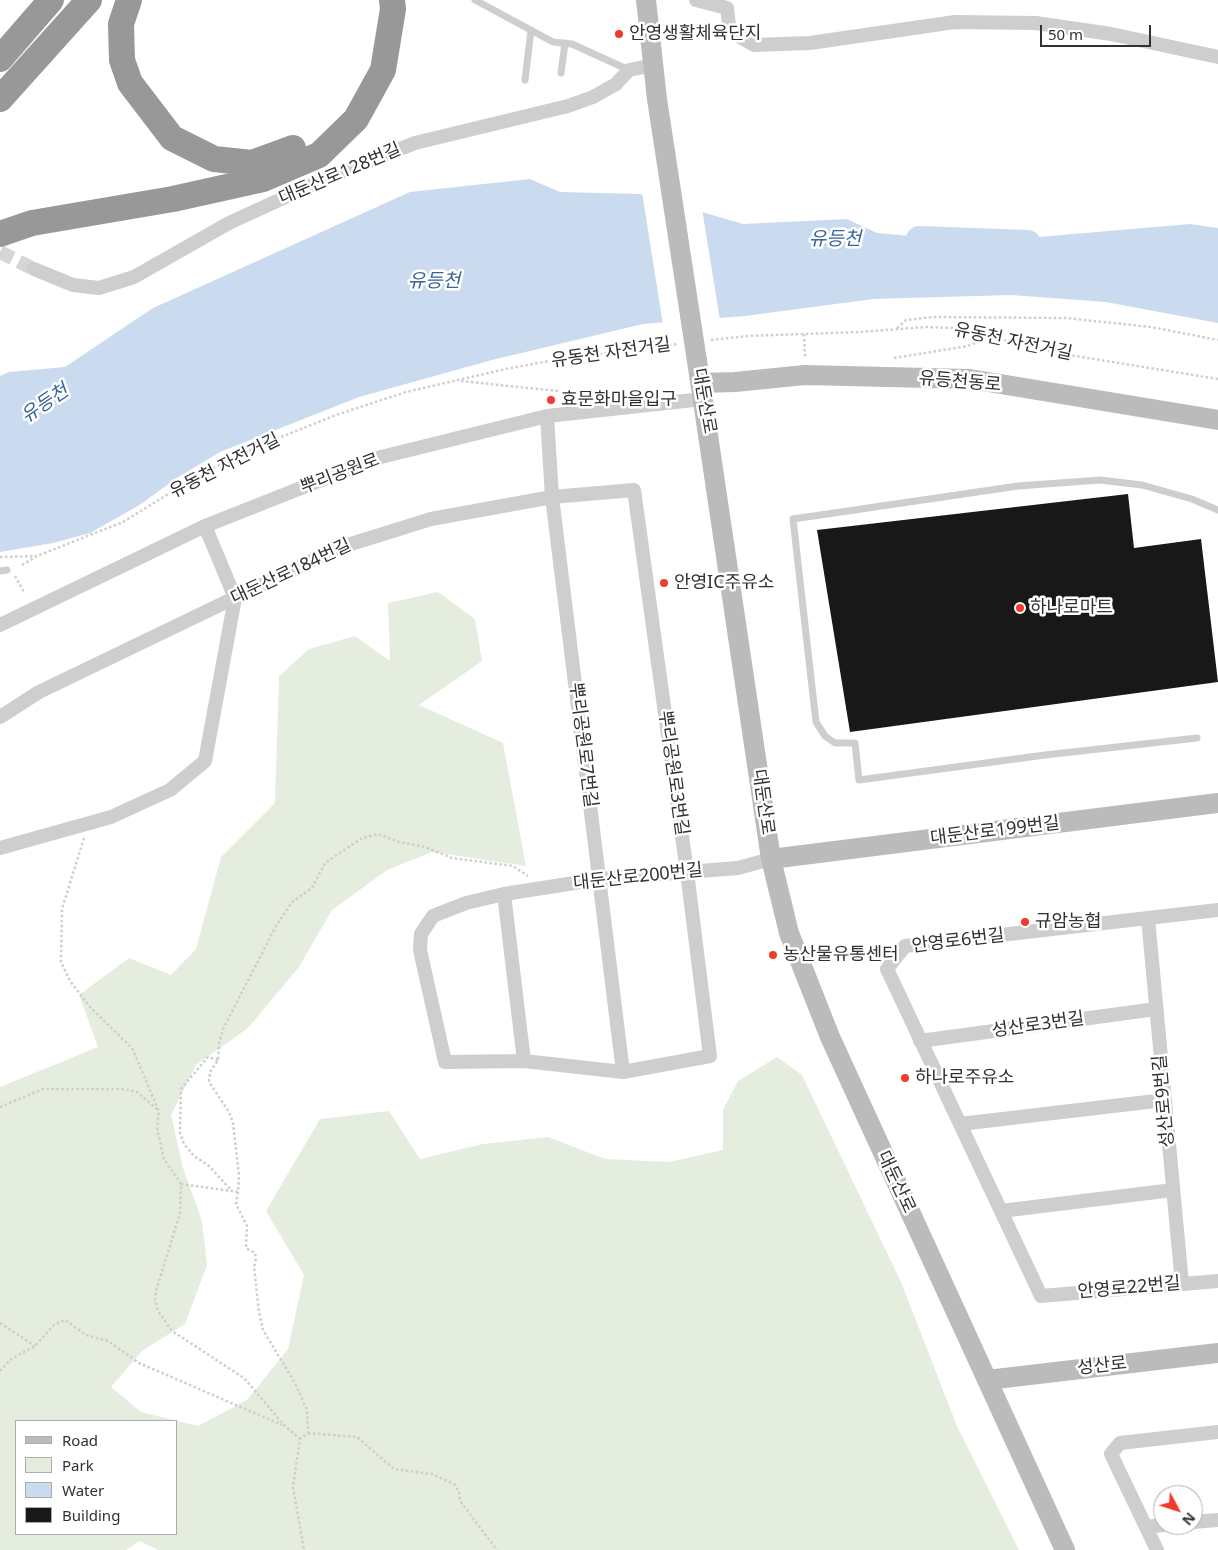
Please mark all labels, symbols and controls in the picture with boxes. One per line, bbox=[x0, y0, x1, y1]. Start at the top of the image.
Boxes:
scale bar bbox=[1043, 15, 1154, 47]
place label: 안영생활체육단지 bbox=[629, 23, 761, 45]
text: 50 m bbox=[1048, 24, 1083, 44]
marker: 안영생활체육단지 bbox=[613, 28, 625, 40]
street label: 대둔산로128번길 bbox=[276, 139, 404, 209]
water label: 유등천 bbox=[809, 229, 861, 251]
water label: 유등천 bbox=[408, 271, 460, 293]
street label: 유동천 자전거길 bbox=[952, 319, 1074, 365]
street label: 유동천 자전거길 bbox=[550, 334, 672, 372]
street label: 대둔산로 bbox=[688, 367, 720, 435]
street label: 유등천동로 bbox=[918, 368, 1002, 396]
water label: 유등천 bbox=[17, 380, 73, 428]
place label: 효문화마을입구 bbox=[561, 389, 677, 411]
marker: 효문화마을입구 bbox=[545, 394, 557, 406]
street label: 유동천 자전거길 bbox=[166, 429, 284, 503]
street label: 뿌리공원로 bbox=[297, 449, 383, 499]
street label: 대둔산로184번길 bbox=[227, 535, 355, 609]
place label: 안영IC주유소 bbox=[674, 572, 774, 594]
marker: 안영IC주유소 bbox=[658, 577, 670, 589]
place label: 하나로마트 bbox=[1030, 597, 1113, 619]
marker: 하나로마트 bbox=[1014, 602, 1026, 614]
street label: 뿌리공원로7번길 bbox=[565, 681, 601, 809]
street label: 뿌리공원로3번길 bbox=[654, 709, 692, 837]
street label: 대둔산로 bbox=[748, 768, 778, 836]
street label: 대둔산로199번길 bbox=[929, 812, 1061, 850]
street label: 대둔산로200번길 bbox=[572, 859, 704, 895]
place label: 규암농협 bbox=[1035, 911, 1101, 933]
marker: 규암농협 bbox=[1019, 916, 1031, 928]
street label: 안영로6번길 bbox=[910, 925, 1006, 957]
place label: 농산물유통센터 bbox=[783, 944, 899, 966]
marker: 농산물유통센터 bbox=[767, 949, 779, 961]
street label: 성산로3번길 bbox=[990, 1008, 1086, 1042]
street label: 성산로9번길 bbox=[1149, 1054, 1179, 1148]
place label: 하나로주유소 bbox=[915, 1067, 1014, 1089]
marker: 하나로주유소 bbox=[899, 1072, 911, 1084]
street label: 대둔산로 bbox=[872, 1147, 920, 1217]
street label: 안영로22번길 bbox=[1077, 1273, 1181, 1303]
street label: 성산로 bbox=[1076, 1353, 1128, 1379]
legend bbox=[15, 1420, 178, 1535]
text: Road bbox=[62, 1430, 98, 1450]
text: Park bbox=[62, 1455, 94, 1475]
text: Water bbox=[62, 1480, 104, 1500]
north arrow bbox=[1153, 1485, 1203, 1535]
text: Building bbox=[62, 1505, 120, 1525]
text: N bbox=[1178, 1509, 1200, 1530]

